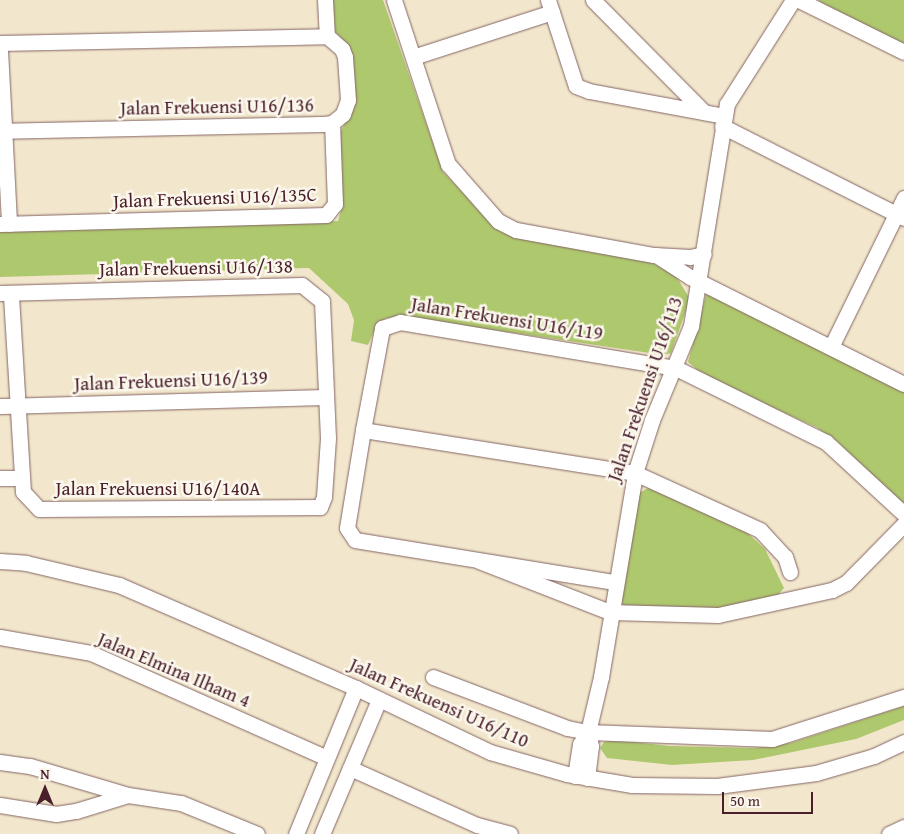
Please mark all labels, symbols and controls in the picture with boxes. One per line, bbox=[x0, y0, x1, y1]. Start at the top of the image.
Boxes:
street label: Jalan Frekuensi U16/136 bbox=[120, 94, 314, 120]
street label: Jalan Frekuensi U16/135C bbox=[113, 183, 317, 213]
street label: Jalan Frekuensi U16/138 bbox=[99, 255, 293, 281]
street label: Jalan Frekuensi U16/119 bbox=[410, 293, 604, 345]
street label: Jalan Frekuensi U16/113 bbox=[603, 294, 687, 484]
street label: Jalan Frekuensi U16/139 bbox=[74, 366, 268, 396]
street label: Jalan Frekuensi U16/140A bbox=[55, 478, 261, 500]
street label: Jalan Elmina Ilham 4 bbox=[94, 628, 254, 712]
street label: Jalan Frekuensi U16/110 bbox=[346, 653, 532, 753]
north arrow bbox=[20, 764, 70, 814]
text: N bbox=[40, 764, 50, 784]
scale bar bbox=[724, 782, 815, 814]
text: 50 m bbox=[730, 790, 760, 811]

